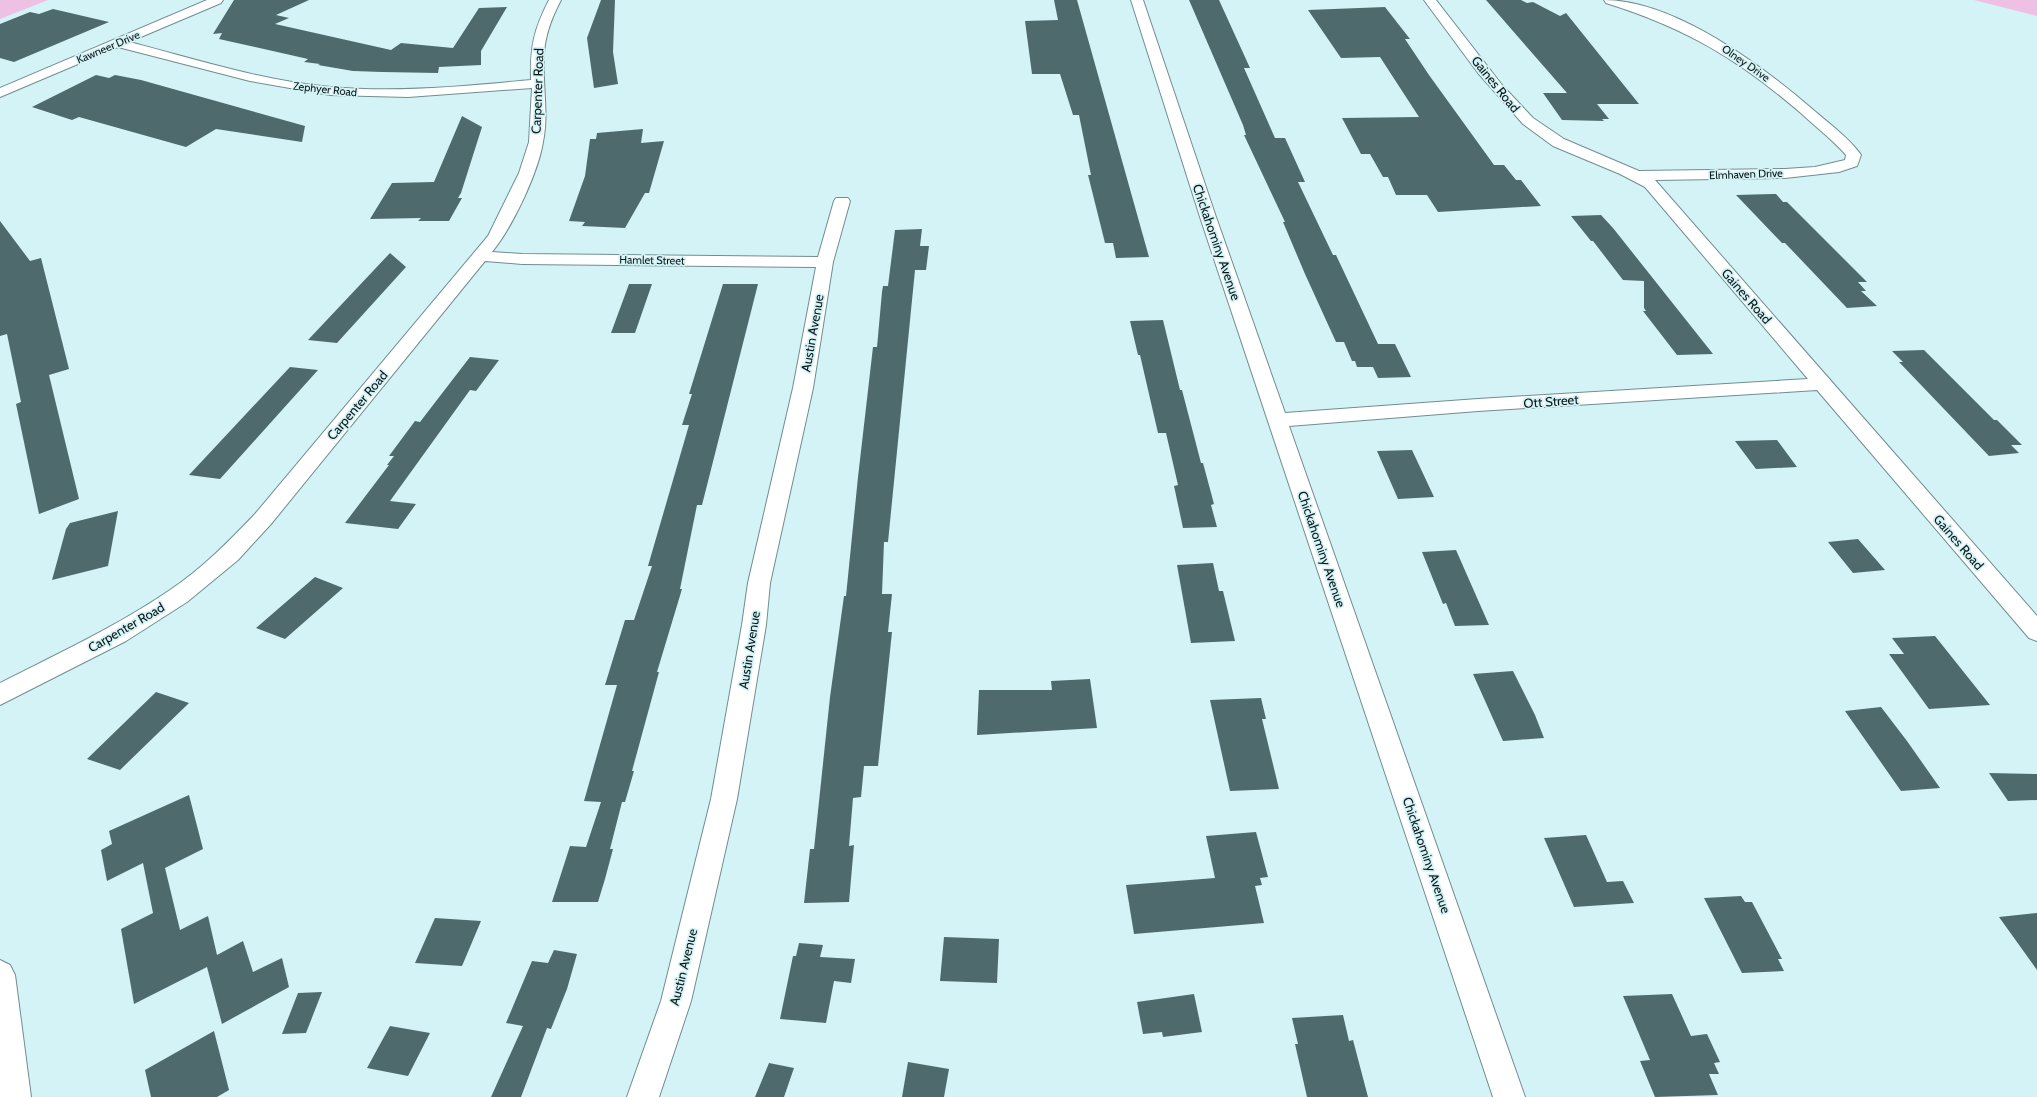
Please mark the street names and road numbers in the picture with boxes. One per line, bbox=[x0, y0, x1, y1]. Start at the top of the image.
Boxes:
street label: Kawneer Drive bbox=[74, 27, 142, 67]
street label: Olney Drive bbox=[1719, 41, 1773, 85]
street label: Carpenter Road bbox=[528, 48, 546, 134]
street label: Gaines Road bbox=[1468, 52, 1524, 116]
street label: Zephyer Road bbox=[292, 79, 358, 99]
street label: Elmhaven Drive bbox=[1709, 166, 1783, 182]
street label: Chickahominy Avenue bbox=[1190, 182, 1245, 303]
street label: Hamlet Street bbox=[619, 252, 685, 268]
street label: Gaines Road bbox=[1719, 265, 1775, 327]
street label: Austin Avenue bbox=[797, 293, 827, 373]
street label: Carpenter Road bbox=[323, 367, 391, 443]
street label: Ott Street bbox=[1523, 391, 1580, 411]
street label: Chickahominy Avenue bbox=[1295, 489, 1350, 610]
street label: Gaines Road bbox=[1931, 511, 1987, 573]
street label: Carpenter Road bbox=[85, 599, 167, 655]
street label: Austin Avenue bbox=[735, 610, 763, 690]
street label: Chickahominy Avenue bbox=[1400, 795, 1455, 916]
street label: Austin Avenue bbox=[666, 927, 700, 1007]

